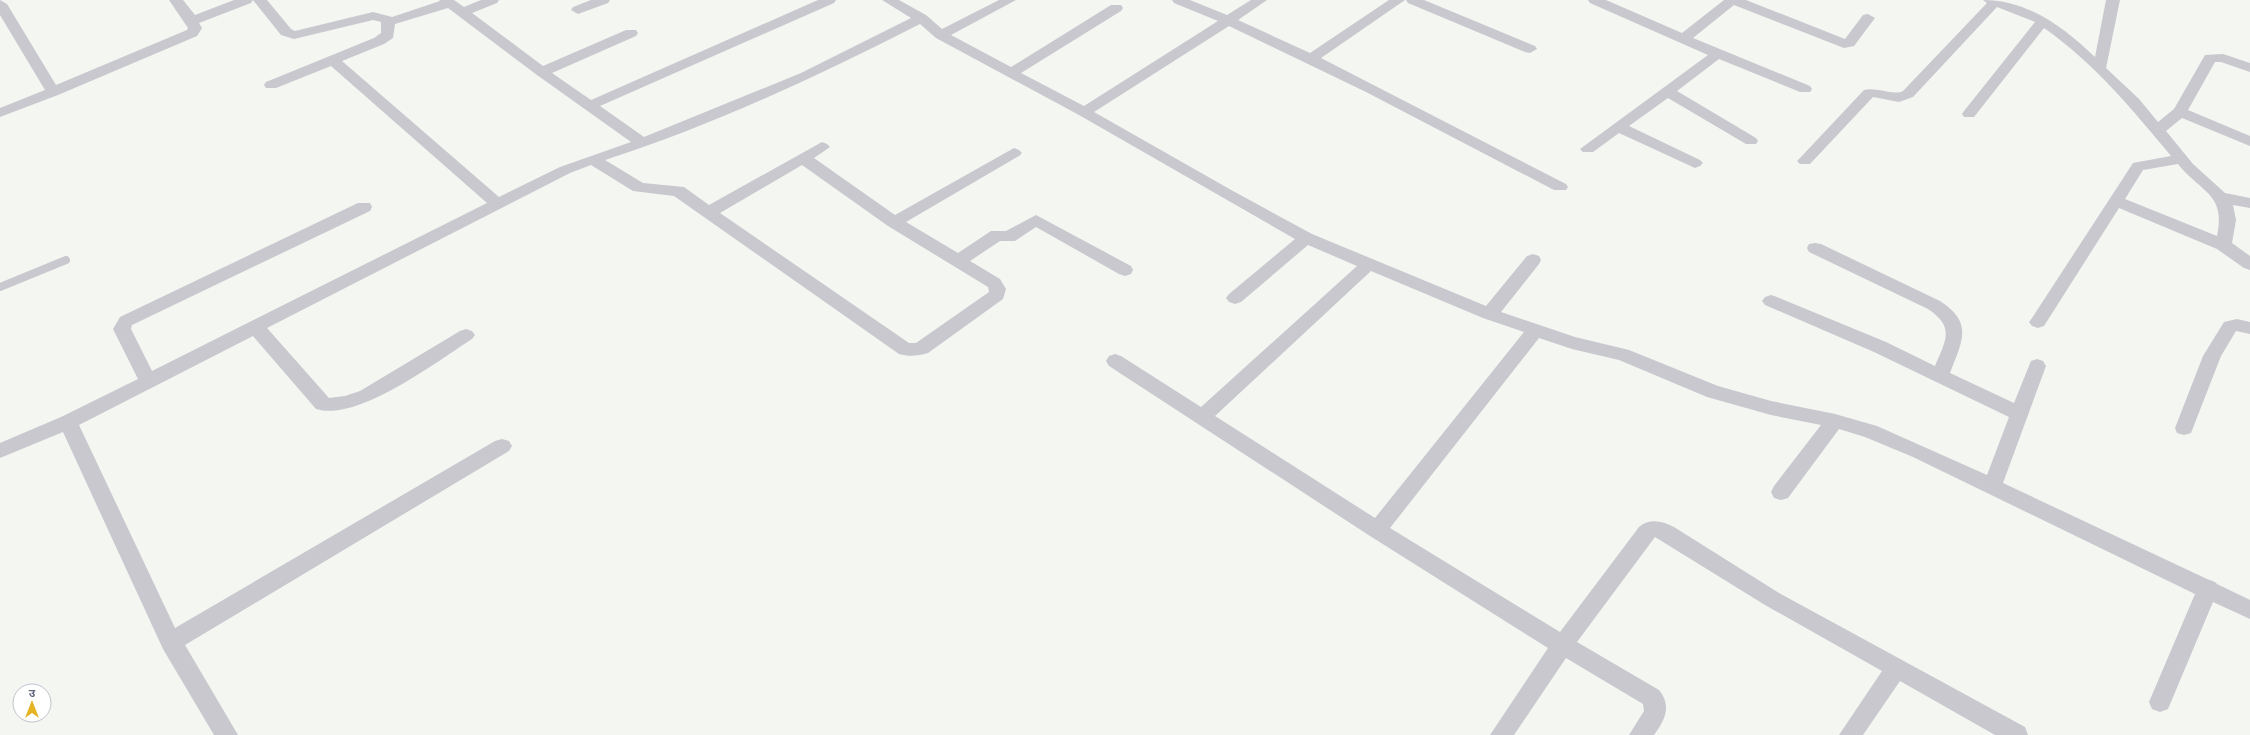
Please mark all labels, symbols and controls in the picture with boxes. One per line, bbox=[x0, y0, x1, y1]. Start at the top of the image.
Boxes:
north arrow bbox=[12, 683, 52, 723]
text: उ bbox=[29, 686, 36, 700]

